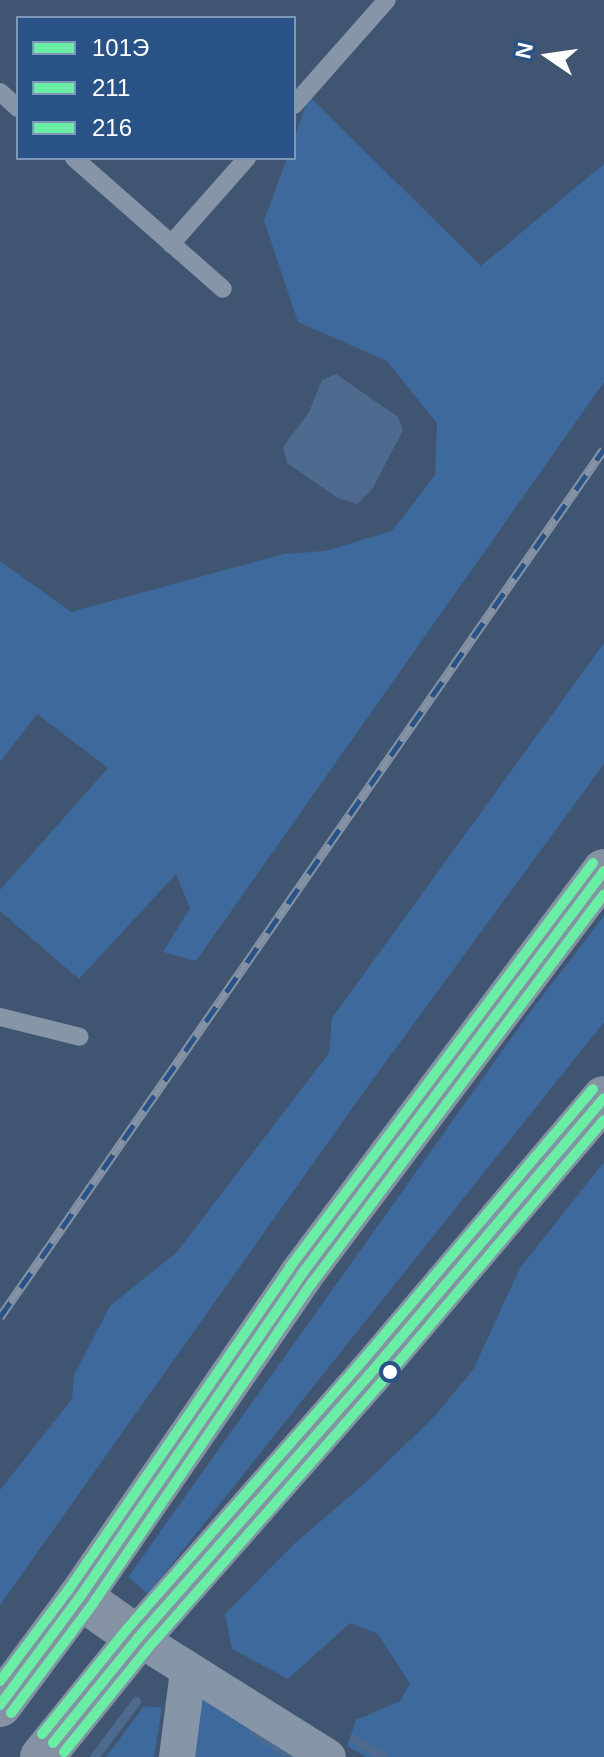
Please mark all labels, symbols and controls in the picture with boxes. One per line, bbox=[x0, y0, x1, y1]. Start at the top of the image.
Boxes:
legend bbox=[16, 16, 296, 160]
north arrow bbox=[508, 16, 588, 96]
text: 101Э bbox=[92, 34, 149, 61]
text: N bbox=[510, 40, 538, 61]
text: 211 bbox=[92, 74, 130, 101]
text: 216 bbox=[92, 114, 132, 141]
unlabelled marker bbox=[382, 1364, 398, 1380]

